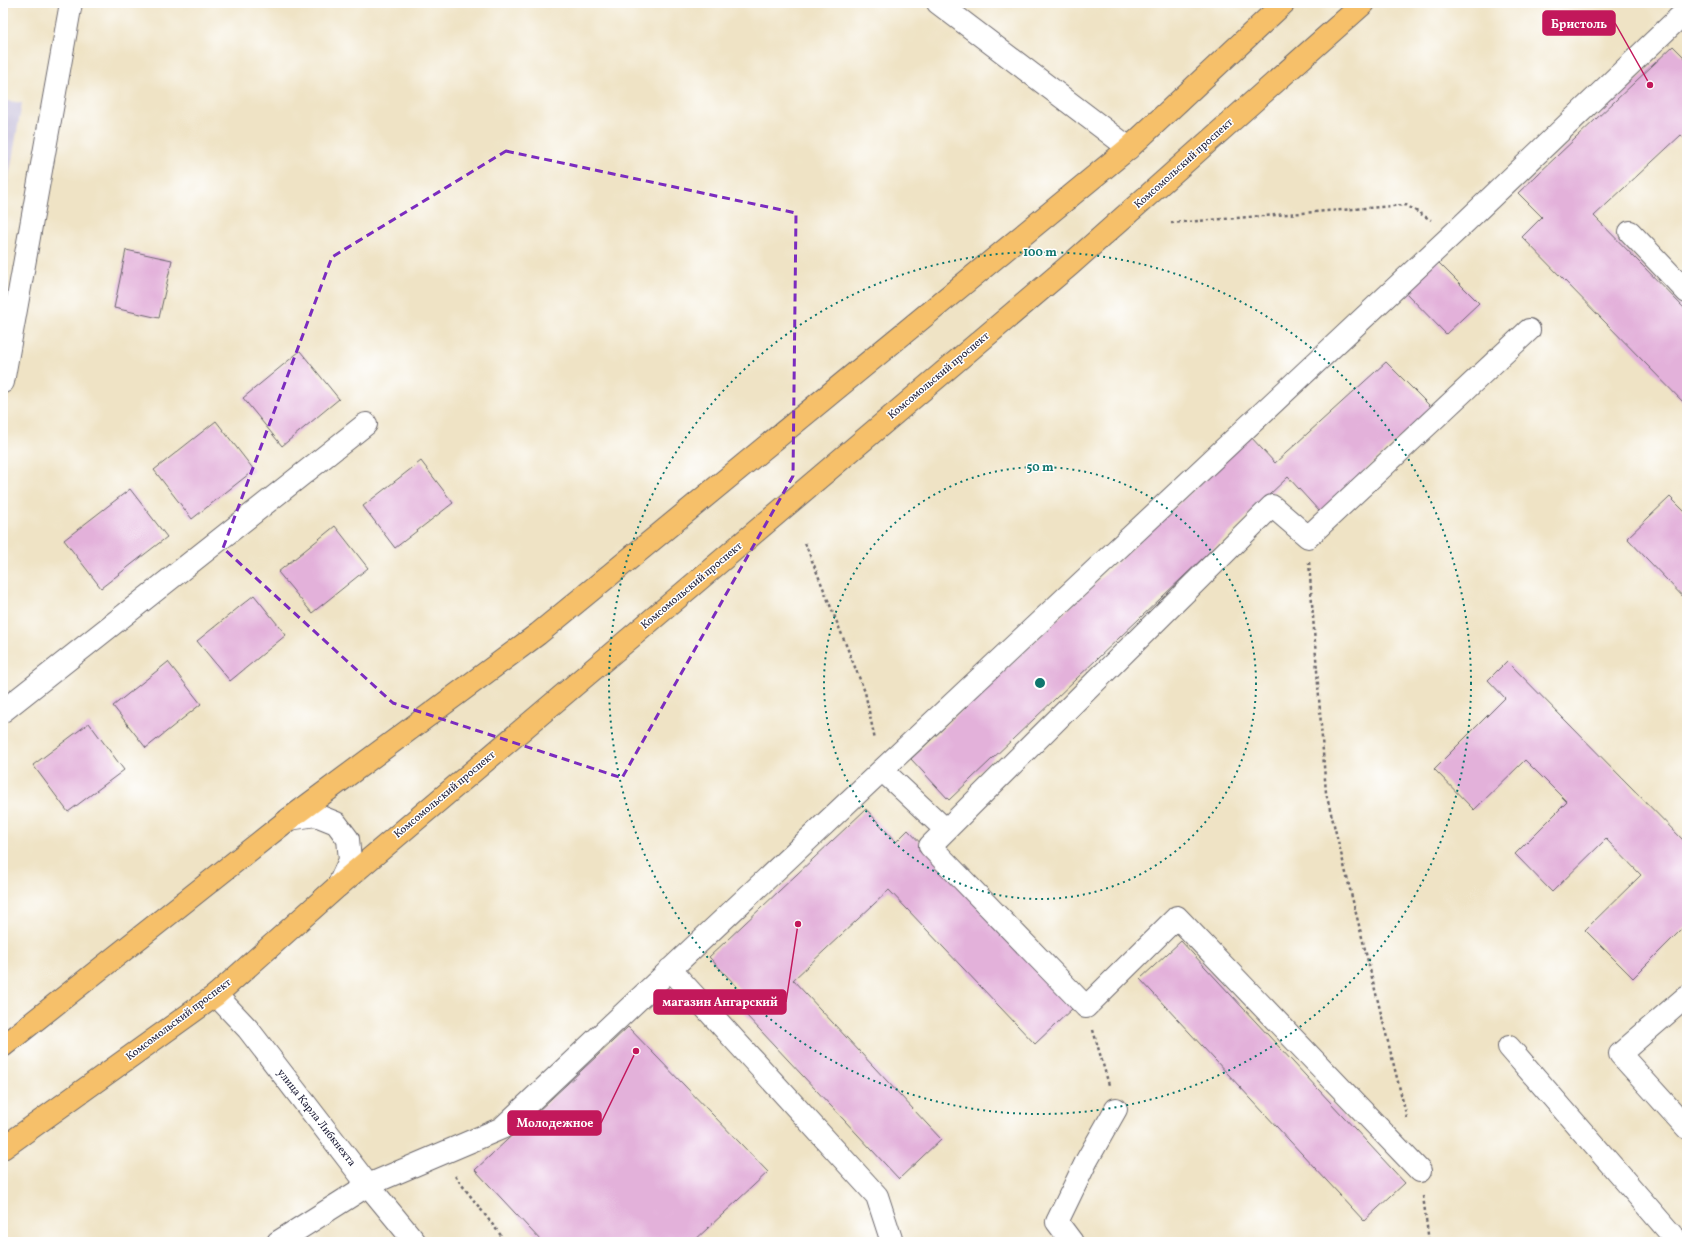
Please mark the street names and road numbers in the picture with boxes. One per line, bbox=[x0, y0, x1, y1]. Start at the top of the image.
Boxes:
street label: Комсомольский проспект bbox=[1131, 115, 1237, 213]
street label: Комсомольский проспект bbox=[885, 329, 993, 423]
street label: Комсомольский проспект bbox=[638, 539, 746, 633]
street label: Комсомольский проспект bbox=[391, 748, 499, 842]
street label: Комсомольский проспект bbox=[123, 975, 235, 1065]
street label: улица Карла Либкнехта bbox=[273, 1066, 359, 1170]

